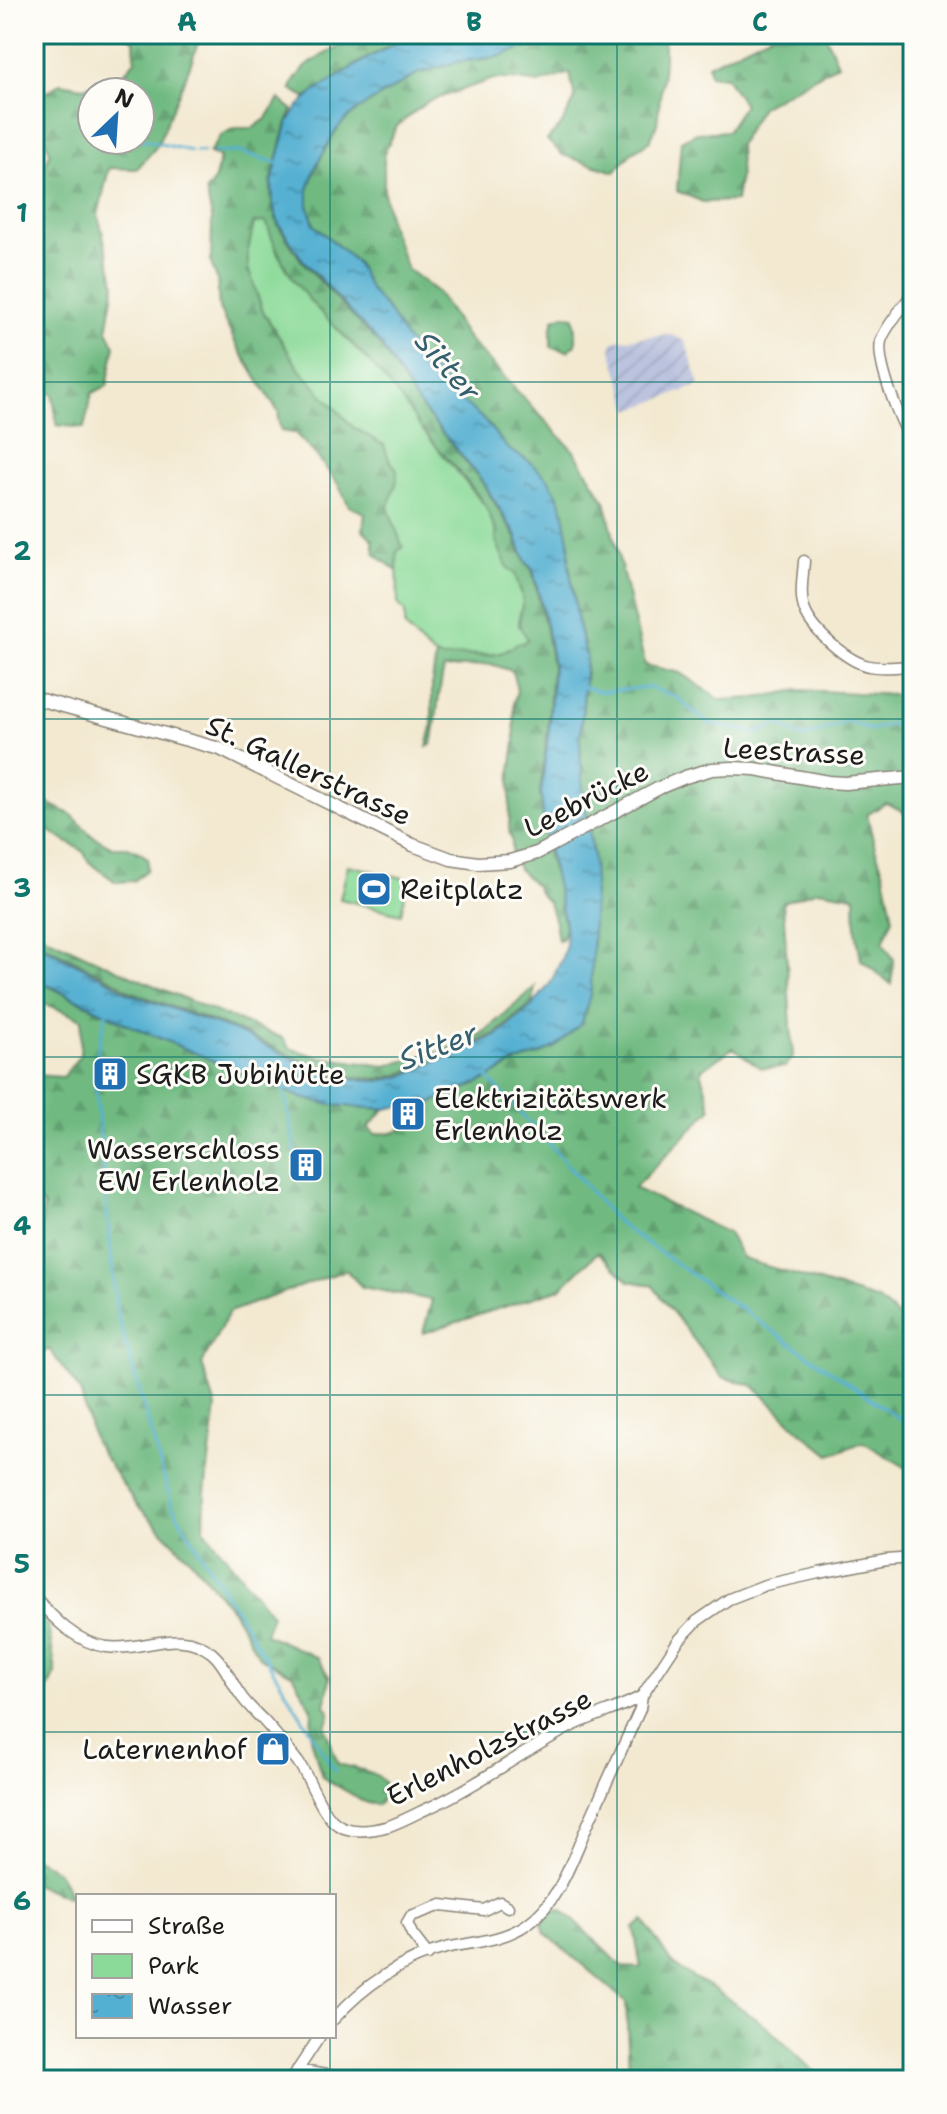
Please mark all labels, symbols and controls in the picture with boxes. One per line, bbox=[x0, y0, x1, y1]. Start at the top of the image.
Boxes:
text: A bbox=[177, 4, 197, 39]
text: B bbox=[466, 4, 482, 39]
text: C bbox=[752, 4, 768, 39]
north arrow bbox=[76, 76, 156, 156]
text: N bbox=[110, 82, 138, 115]
text: 1 bbox=[16, 195, 28, 230]
water label: Sitter bbox=[406, 322, 491, 411]
text: 2 bbox=[13, 533, 31, 568]
street label: St. Gallerstrasse bbox=[200, 706, 418, 834]
street label: Leestrasse bbox=[722, 728, 866, 774]
street label: Leebrücke bbox=[517, 751, 655, 847]
text: 3 bbox=[13, 870, 31, 905]
sports icon: Reitplatz bbox=[355, 870, 393, 908]
place label: Reitplatz bbox=[400, 870, 524, 908]
water label: Sitter bbox=[392, 1012, 484, 1080]
building icon: SGKB Jubihütte bbox=[91, 1055, 129, 1093]
place label: SGKB Jubihütte bbox=[136, 1055, 345, 1093]
place label: Elektrizitätswerk Erlenholz bbox=[434, 1079, 667, 1149]
building icon: Elektrizitätswerk Erlenholz bbox=[389, 1095, 427, 1133]
place label: Wasserschloss EW Erlenholz bbox=[87, 1130, 280, 1200]
building icon: Wasserschloss EW Erlenholz bbox=[287, 1146, 325, 1184]
text: 4 bbox=[13, 1208, 31, 1243]
text: 5 bbox=[14, 1546, 30, 1581]
street label: Erlenholzstrasse bbox=[380, 1679, 598, 1815]
place label: Laternenhof bbox=[82, 1730, 248, 1768]
shop icon: Laternenhof bbox=[254, 1730, 292, 1768]
text: 6 bbox=[13, 1883, 31, 1918]
legend bbox=[76, 1894, 336, 2038]
text: Straße bbox=[148, 1910, 225, 1942]
text: Park bbox=[148, 1950, 200, 1982]
text: Wasser bbox=[148, 1990, 232, 2022]

